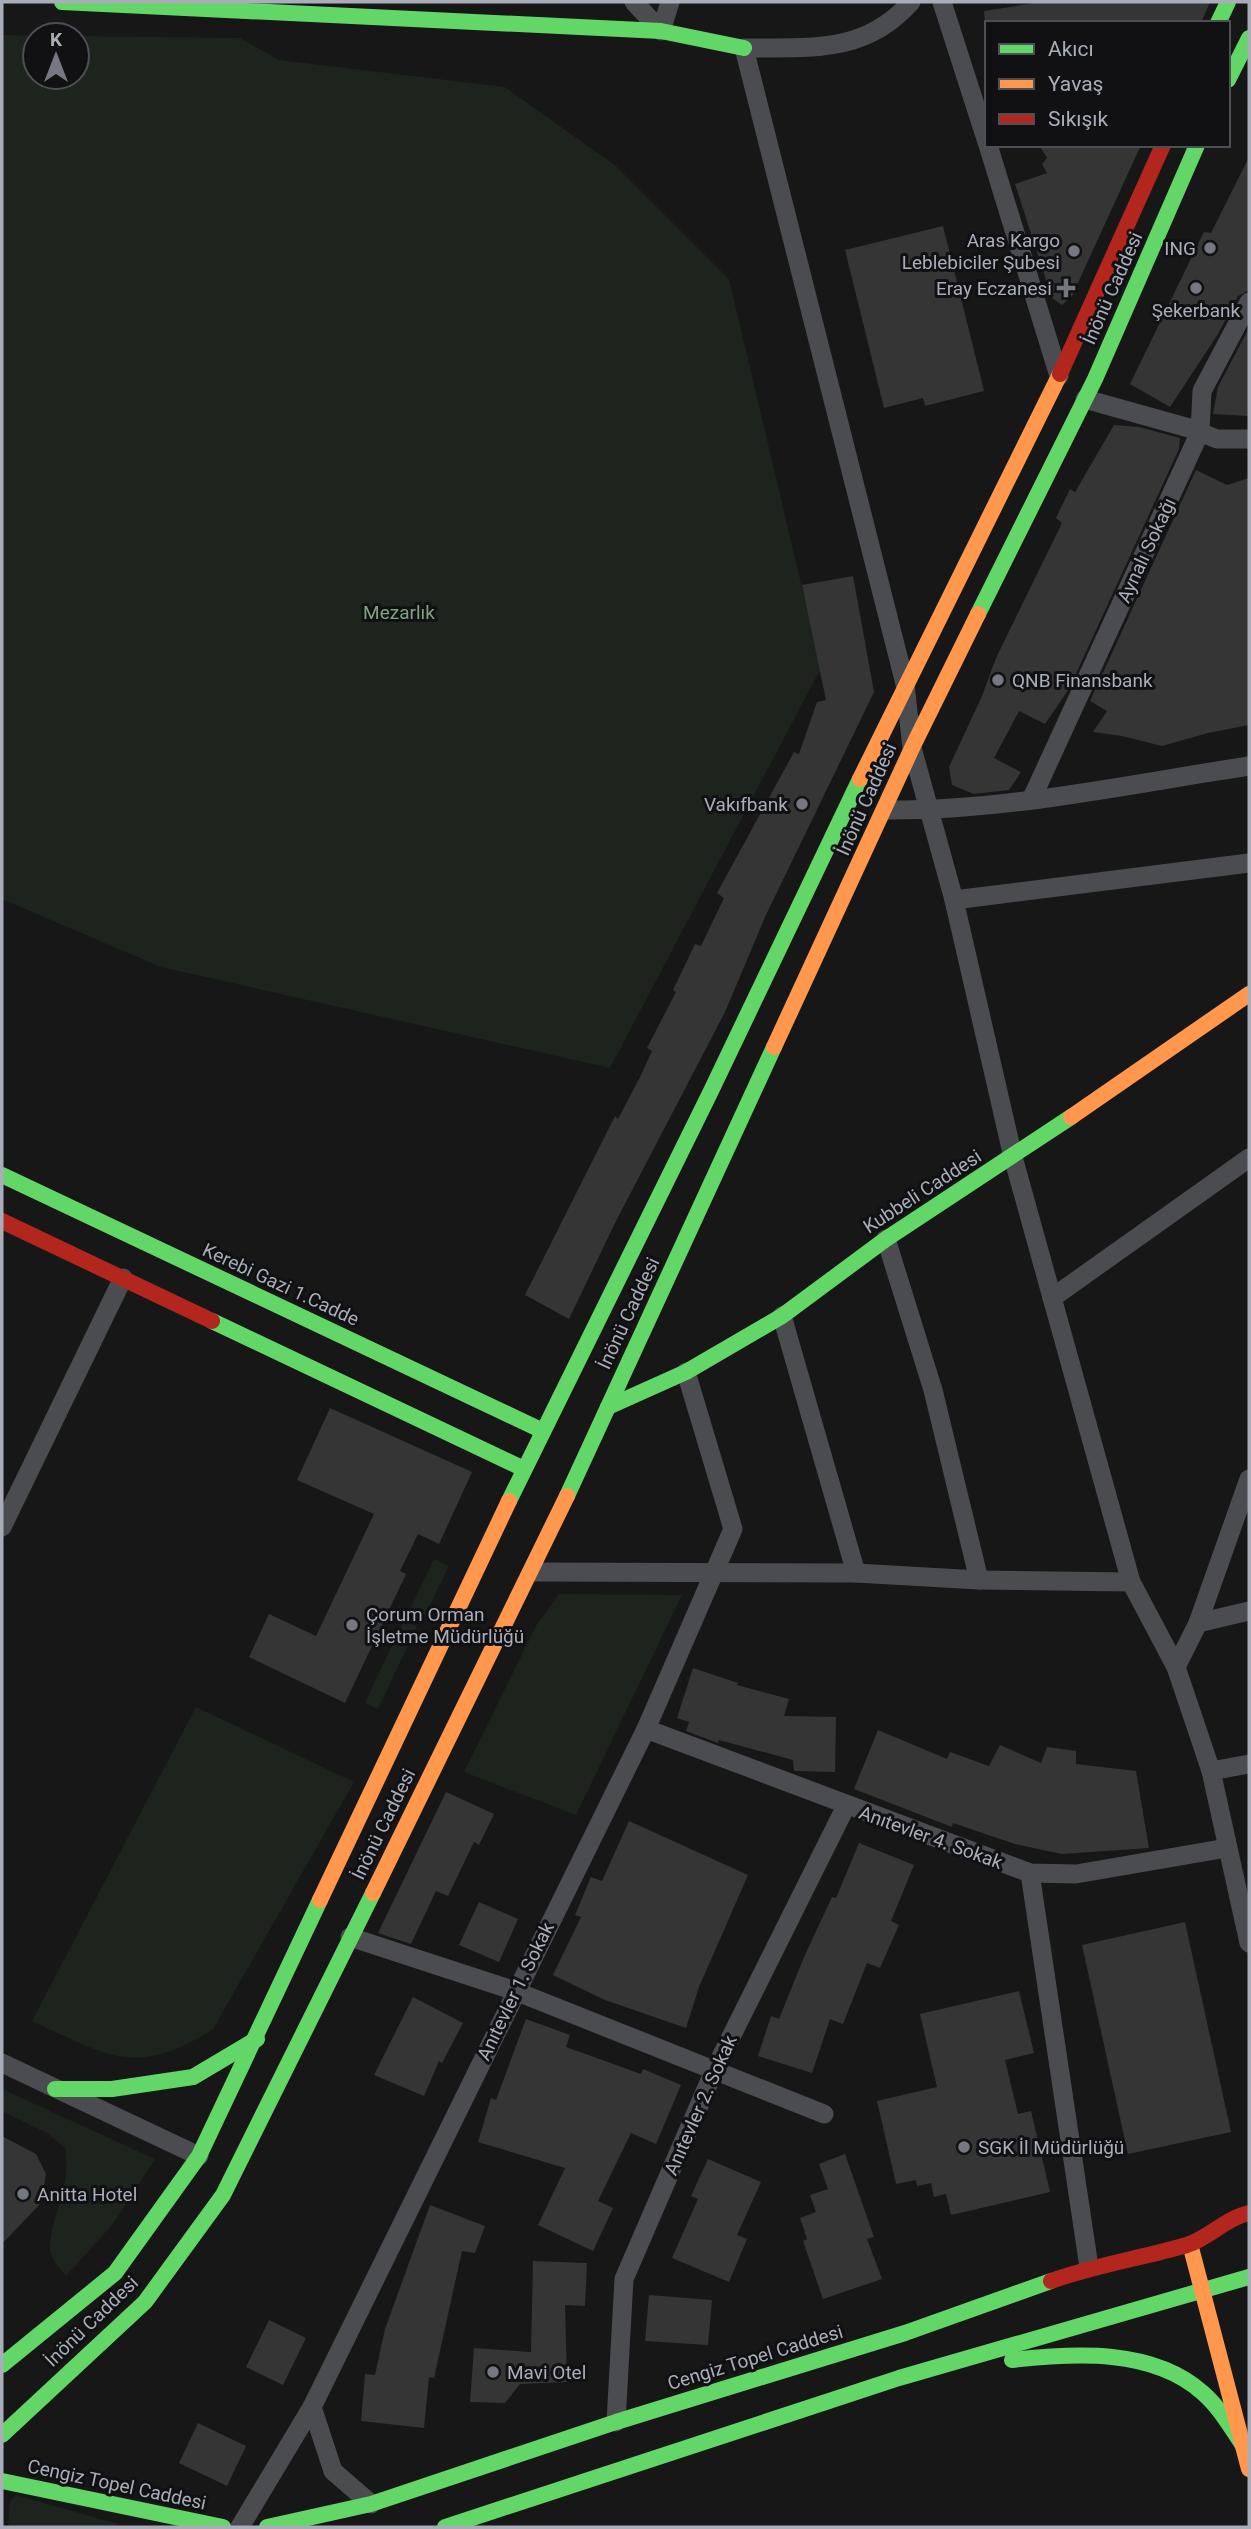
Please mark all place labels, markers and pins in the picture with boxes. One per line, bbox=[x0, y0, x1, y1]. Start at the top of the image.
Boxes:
place label: Aras Kargo Leblebiciler Şubesi bbox=[902, 229, 1060, 274]
place label: ING bbox=[1164, 237, 1196, 260]
marker: ING bbox=[1202, 240, 1218, 256]
marker: Aras Kargo Leblebiciler Şubesi bbox=[1066, 243, 1082, 259]
place label: Eray Eczanesi bbox=[936, 277, 1052, 300]
marker: Eray Eczanesi bbox=[1058, 280, 1074, 296]
marker: Şekerbank bbox=[1188, 280, 1204, 296]
place label: Şekerbank bbox=[1152, 299, 1241, 322]
place label: QNB Finansbank bbox=[1012, 669, 1153, 692]
marker: QNB Finansbank bbox=[990, 672, 1006, 688]
place label: Vakıfbank bbox=[704, 793, 788, 816]
marker: Vakıfbank bbox=[794, 796, 810, 812]
place label: Çorum Orman İşletme Müdürlüğü bbox=[366, 1603, 524, 1648]
marker: Çorum Orman İşletme Müdürlüğü bbox=[344, 1617, 360, 1633]
place label: SGK İl Müdürlüğü bbox=[978, 2136, 1124, 2159]
marker: SGK İl Müdürlüğü bbox=[956, 2139, 972, 2155]
place label: Anitta Hotel bbox=[37, 2183, 137, 2206]
marker: Anitta Hotel bbox=[15, 2186, 31, 2202]
place label: Mavi Otel bbox=[507, 2361, 586, 2384]
marker: Mavi Otel bbox=[485, 2364, 501, 2380]

